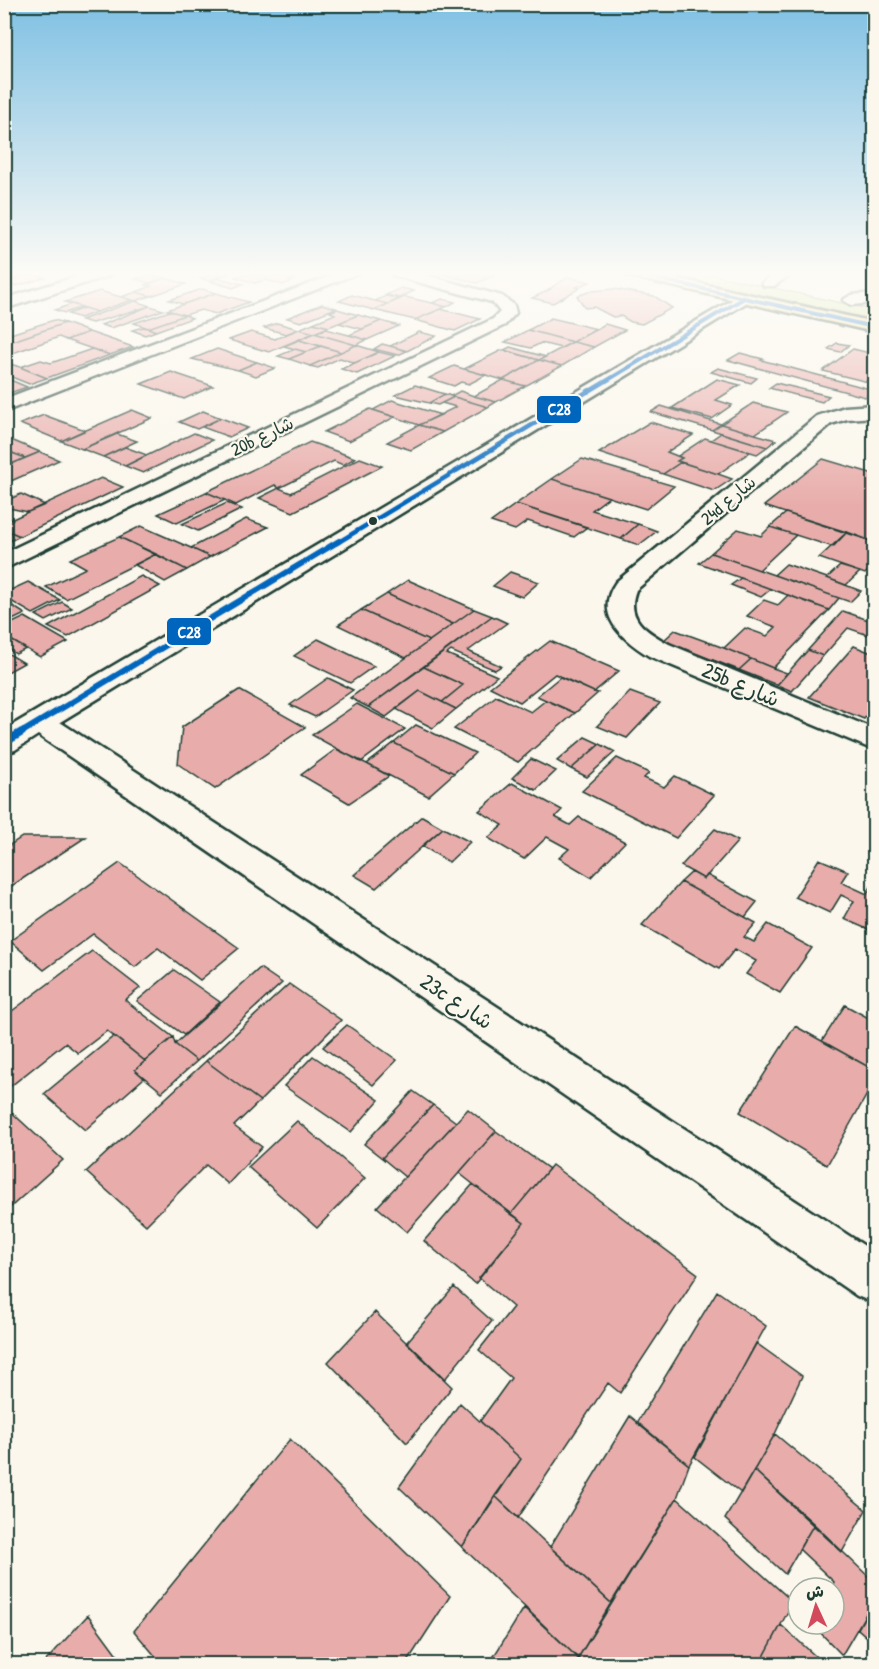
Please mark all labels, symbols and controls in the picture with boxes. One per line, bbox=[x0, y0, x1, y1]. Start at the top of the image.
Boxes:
line badge: C28 bbox=[536, 395, 582, 424]
text: C28 bbox=[547, 398, 571, 420]
street label: 20b شارع bbox=[226, 410, 298, 462]
street label: 24d شارع bbox=[695, 469, 761, 531]
unlabelled marker bbox=[367, 515, 379, 527]
line badge: C28 bbox=[166, 617, 212, 646]
text: C28 bbox=[177, 621, 201, 643]
street label: 25b شارع bbox=[697, 654, 784, 715]
street label: 23c شارع bbox=[414, 966, 499, 1037]
north arrow bbox=[786, 1576, 846, 1636]
text: ش bbox=[805, 1579, 825, 1603]

